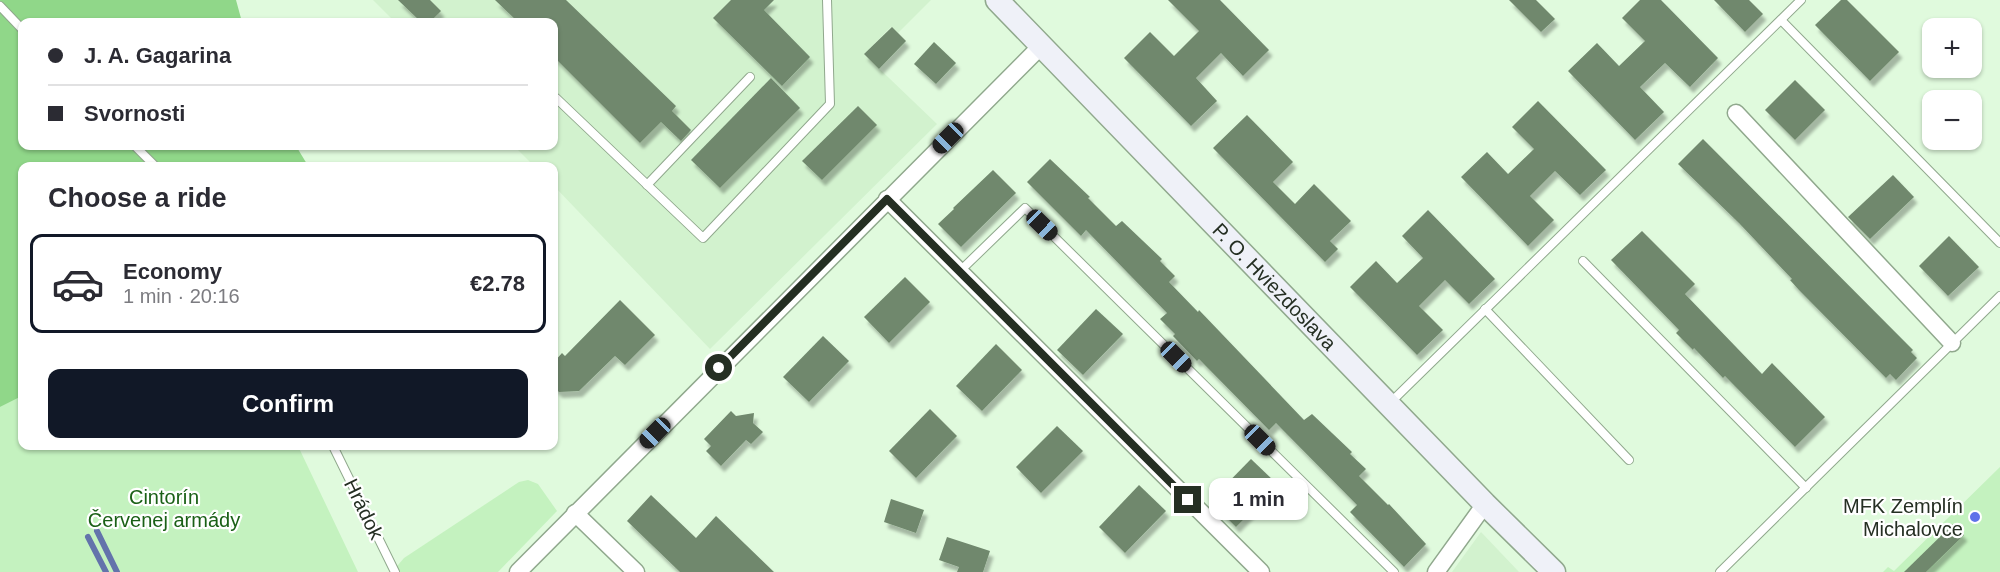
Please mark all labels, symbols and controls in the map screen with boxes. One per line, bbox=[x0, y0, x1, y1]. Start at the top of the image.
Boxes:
map controls bbox=[1922, 18, 1982, 150]
button: + bbox=[1922, 18, 1982, 78]
text: J. A. Gagarina bbox=[84, 43, 231, 68]
button: − bbox=[1922, 90, 1982, 150]
text: Svornosti bbox=[84, 101, 185, 126]
car bbox=[929, 119, 967, 157]
text: Choose a ride bbox=[48, 183, 227, 213]
car bbox=[1023, 206, 1061, 244]
street label: P. O. Hviezdoslava bbox=[1208, 219, 1341, 355]
icon: car bbox=[51, 257, 105, 311]
text: Economy bbox=[123, 259, 222, 284]
text: €2.78 bbox=[470, 271, 525, 296]
text: 1 min · 20:16 bbox=[123, 285, 240, 307]
car bbox=[1157, 338, 1195, 376]
route start bbox=[705, 354, 732, 381]
button: Confirm bbox=[48, 369, 528, 438]
car bbox=[636, 414, 674, 452]
car bbox=[1241, 421, 1279, 459]
street label: Hrádok bbox=[340, 475, 388, 544]
callout: 1 min bbox=[1209, 479, 1308, 521]
park label: Cintorín Červenej armády bbox=[88, 486, 240, 531]
route end bbox=[1174, 486, 1201, 513]
text: 1 min bbox=[1232, 488, 1285, 510]
place label: MFK Zemplín Michalovce bbox=[1843, 495, 1963, 540]
marker: MFK Zemplín Michalovce bbox=[1968, 510, 1982, 524]

